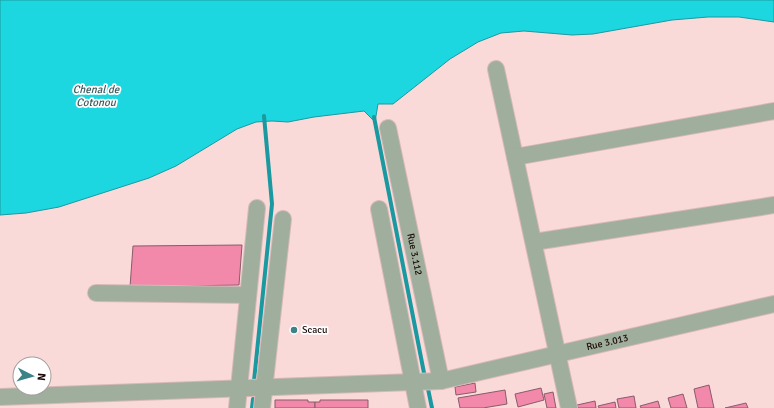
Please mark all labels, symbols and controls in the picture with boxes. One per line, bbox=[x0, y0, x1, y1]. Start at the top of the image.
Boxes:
water label: Chenal de Cotonou bbox=[73, 83, 120, 109]
street label: Rue 3.112 bbox=[404, 232, 425, 276]
place label: Scacu bbox=[302, 324, 328, 336]
marker: Scacu bbox=[289, 325, 299, 335]
street label: Rue 3.013 bbox=[585, 332, 629, 353]
north arrow bbox=[12, 356, 52, 396]
text: N bbox=[35, 373, 48, 381]

